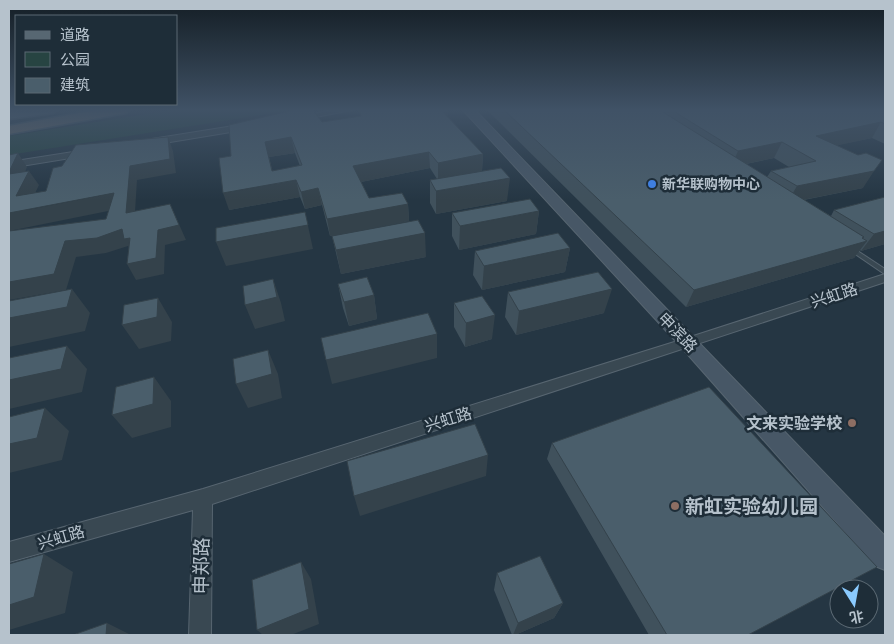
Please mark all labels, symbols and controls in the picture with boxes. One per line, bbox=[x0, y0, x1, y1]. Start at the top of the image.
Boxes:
legend bbox=[15, 15, 178, 105]
text: 道路 bbox=[60, 25, 90, 44]
text: 公园 bbox=[60, 50, 90, 69]
text: 建筑 bbox=[60, 75, 90, 94]
place label: 新华联购物中心 bbox=[662, 175, 760, 193]
marker: 新华联购物中心 bbox=[646, 178, 658, 190]
street label: 兴虹路 bbox=[808, 278, 860, 312]
street label: 申滨路 bbox=[654, 308, 702, 356]
street label: 兴虹路 bbox=[422, 402, 474, 436]
place label: 文来实验学校 bbox=[746, 413, 843, 433]
marker: 文来实验学校 bbox=[846, 417, 858, 429]
place label: 新虹实验幼儿园 bbox=[685, 494, 818, 518]
marker: 新虹实验幼儿园 bbox=[669, 500, 681, 512]
street label: 兴虹路 bbox=[35, 521, 87, 553]
street label: 申郑路 bbox=[189, 537, 213, 595]
north arrow bbox=[829, 579, 879, 629]
text: 北 bbox=[848, 607, 865, 627]

